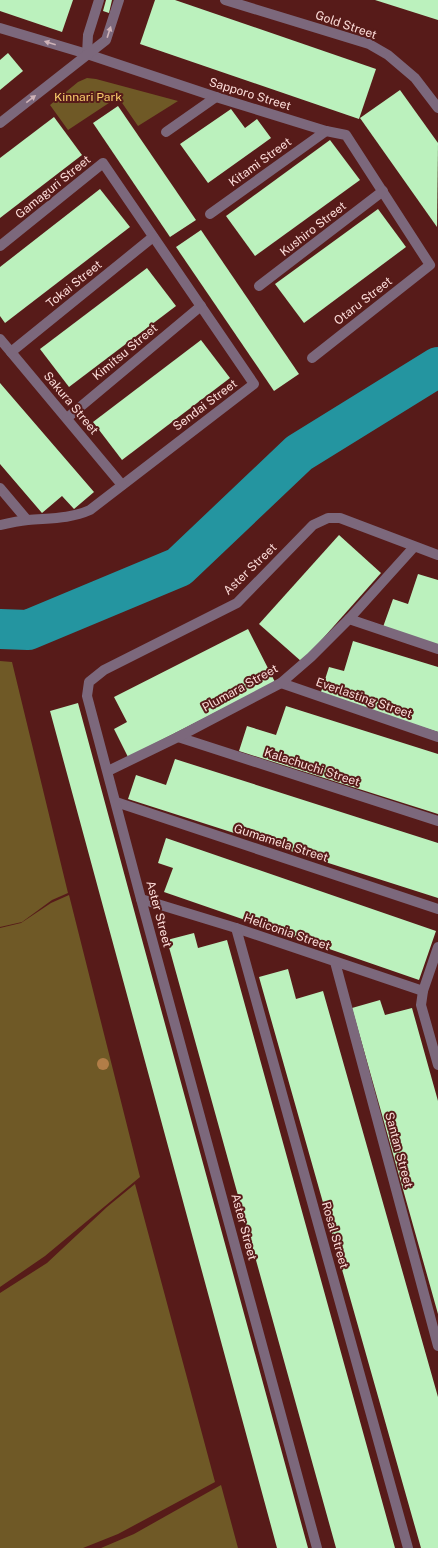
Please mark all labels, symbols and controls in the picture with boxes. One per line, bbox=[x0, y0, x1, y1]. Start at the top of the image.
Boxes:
street label: Gold Street bbox=[313, 8, 379, 42]
one-way arrow bbox=[106, 25, 112, 37]
one-way arrow bbox=[44, 40, 56, 46]
street label: Sapporo Street bbox=[207, 75, 293, 113]
park label: Kinnari Park bbox=[54, 90, 122, 104]
one-way arrow bbox=[25, 95, 36, 103]
street label: Kitami Street bbox=[226, 134, 294, 189]
street label: Gamaguri Street bbox=[13, 152, 94, 222]
street label: Kushiro Street bbox=[277, 199, 349, 259]
street label: Tokai Street bbox=[43, 257, 105, 311]
street label: Otaru Street bbox=[331, 274, 395, 328]
street label: Kimitsu Street bbox=[90, 321, 160, 383]
street label: Sakura Street bbox=[41, 369, 101, 437]
street label: Sendai Street bbox=[170, 376, 240, 434]
street label: Aster Street bbox=[221, 540, 280, 598]
street label: Plumara Street bbox=[200, 661, 280, 715]
street label: Everlasting Street bbox=[314, 675, 414, 721]
street label: Kalachuchi Street bbox=[262, 745, 362, 789]
street label: Gumamela Street bbox=[232, 821, 330, 865]
street label: Aster Street bbox=[143, 879, 175, 949]
street label: Heliconia Street bbox=[242, 911, 332, 953]
street label: Santan Street bbox=[382, 1111, 416, 1190]
street label: Aster Street bbox=[228, 1192, 260, 1262]
street label: Rosal Street bbox=[319, 1200, 351, 1270]

